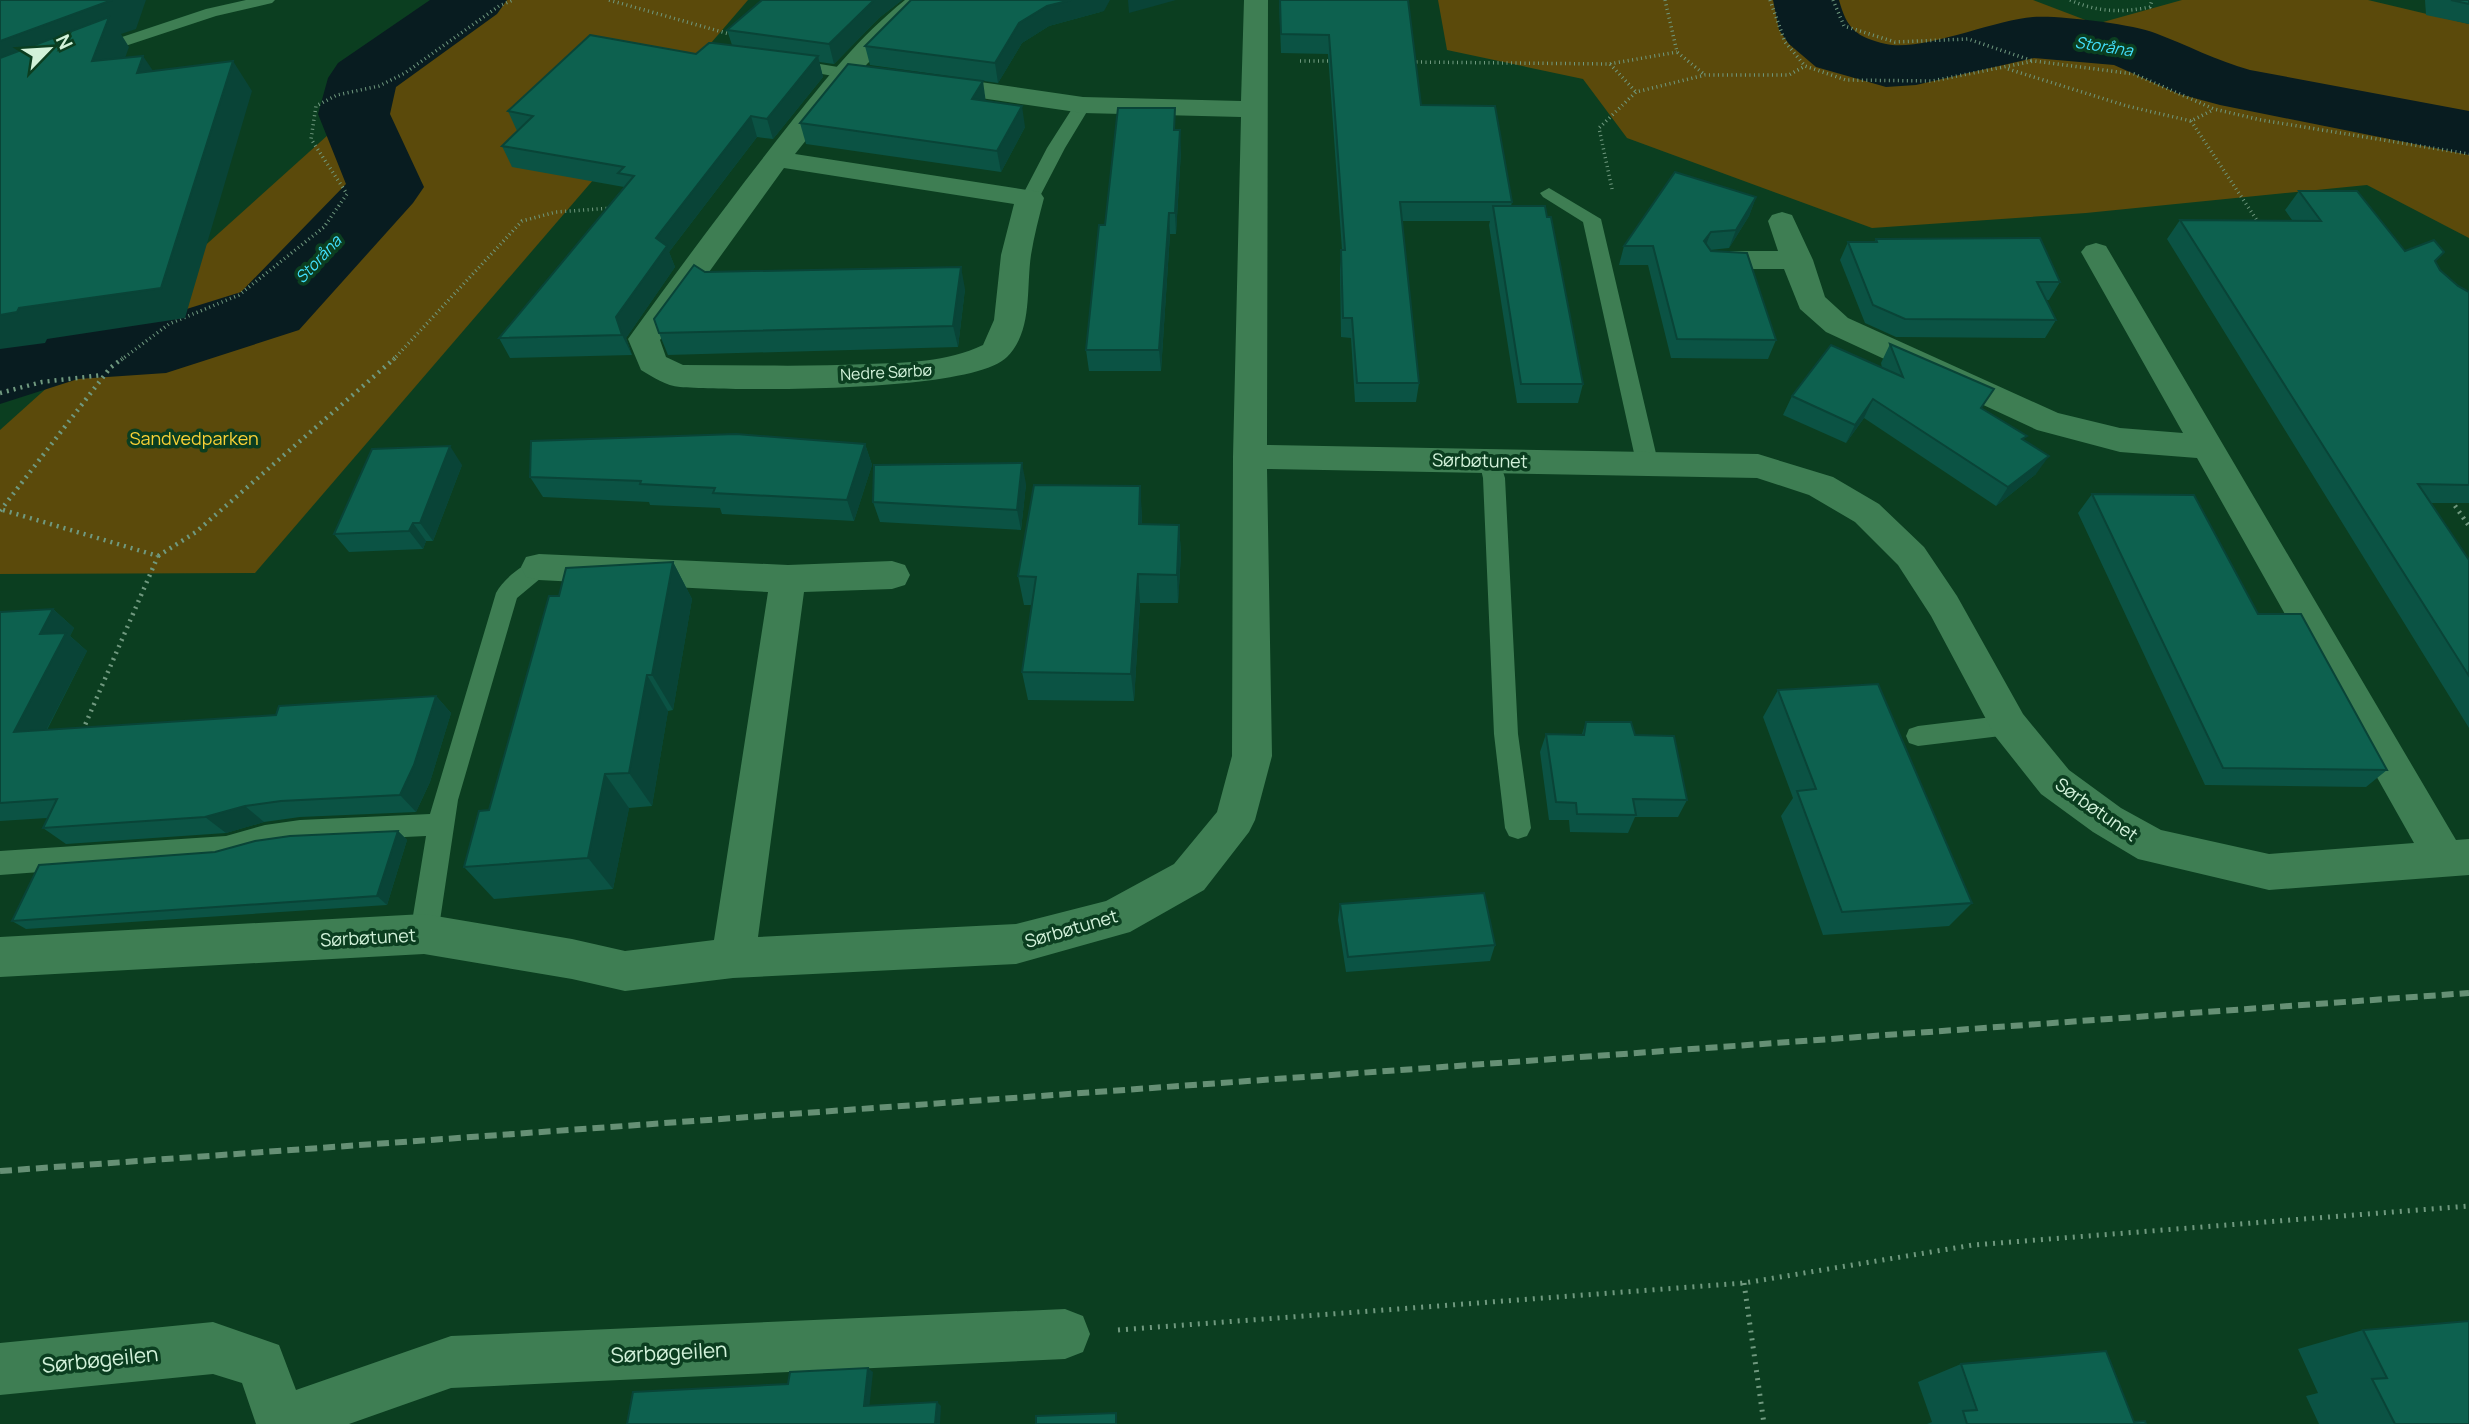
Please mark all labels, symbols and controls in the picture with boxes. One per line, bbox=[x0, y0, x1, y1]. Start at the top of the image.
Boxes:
north arrow bbox=[14, 14, 84, 84]
text: N bbox=[50, 30, 79, 53]
water label: Storåna bbox=[2074, 31, 2136, 62]
water label: Storåna bbox=[290, 229, 347, 288]
street label: Nedre Sørbø bbox=[839, 359, 933, 385]
park label: Sandvedparken bbox=[129, 426, 259, 450]
street label: Sørbøtunet bbox=[1432, 447, 1528, 473]
street label: Sørbøtunet bbox=[2051, 772, 2143, 846]
street label: Sørbøtunet bbox=[1022, 903, 1120, 953]
street label: Sørbøtunet bbox=[320, 923, 416, 951]
street label: Sørbøgeilen bbox=[610, 1335, 728, 1369]
street label: Sørbøgeilen bbox=[40, 1339, 160, 1379]

